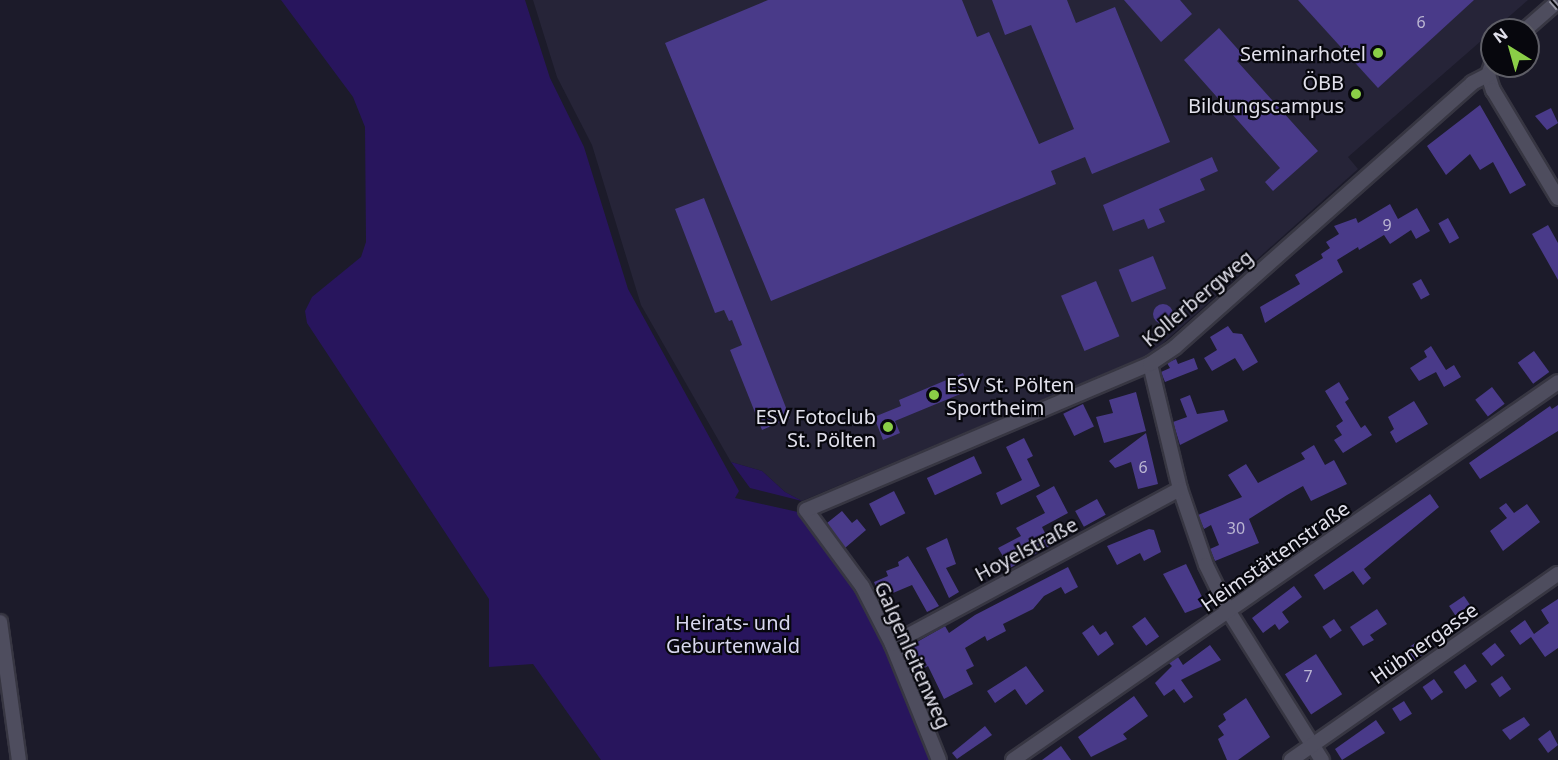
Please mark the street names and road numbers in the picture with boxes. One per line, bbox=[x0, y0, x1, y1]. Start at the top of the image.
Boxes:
street label: Kollerbergweg bbox=[1137, 245, 1257, 351]
street label: Heimstättenstraße bbox=[1196, 496, 1354, 616]
street label: Hoyelstraße bbox=[971, 512, 1081, 586]
street label: Galgenleitenweg bbox=[870, 578, 956, 732]
street label: Hübnergasse bbox=[1366, 597, 1482, 689]

